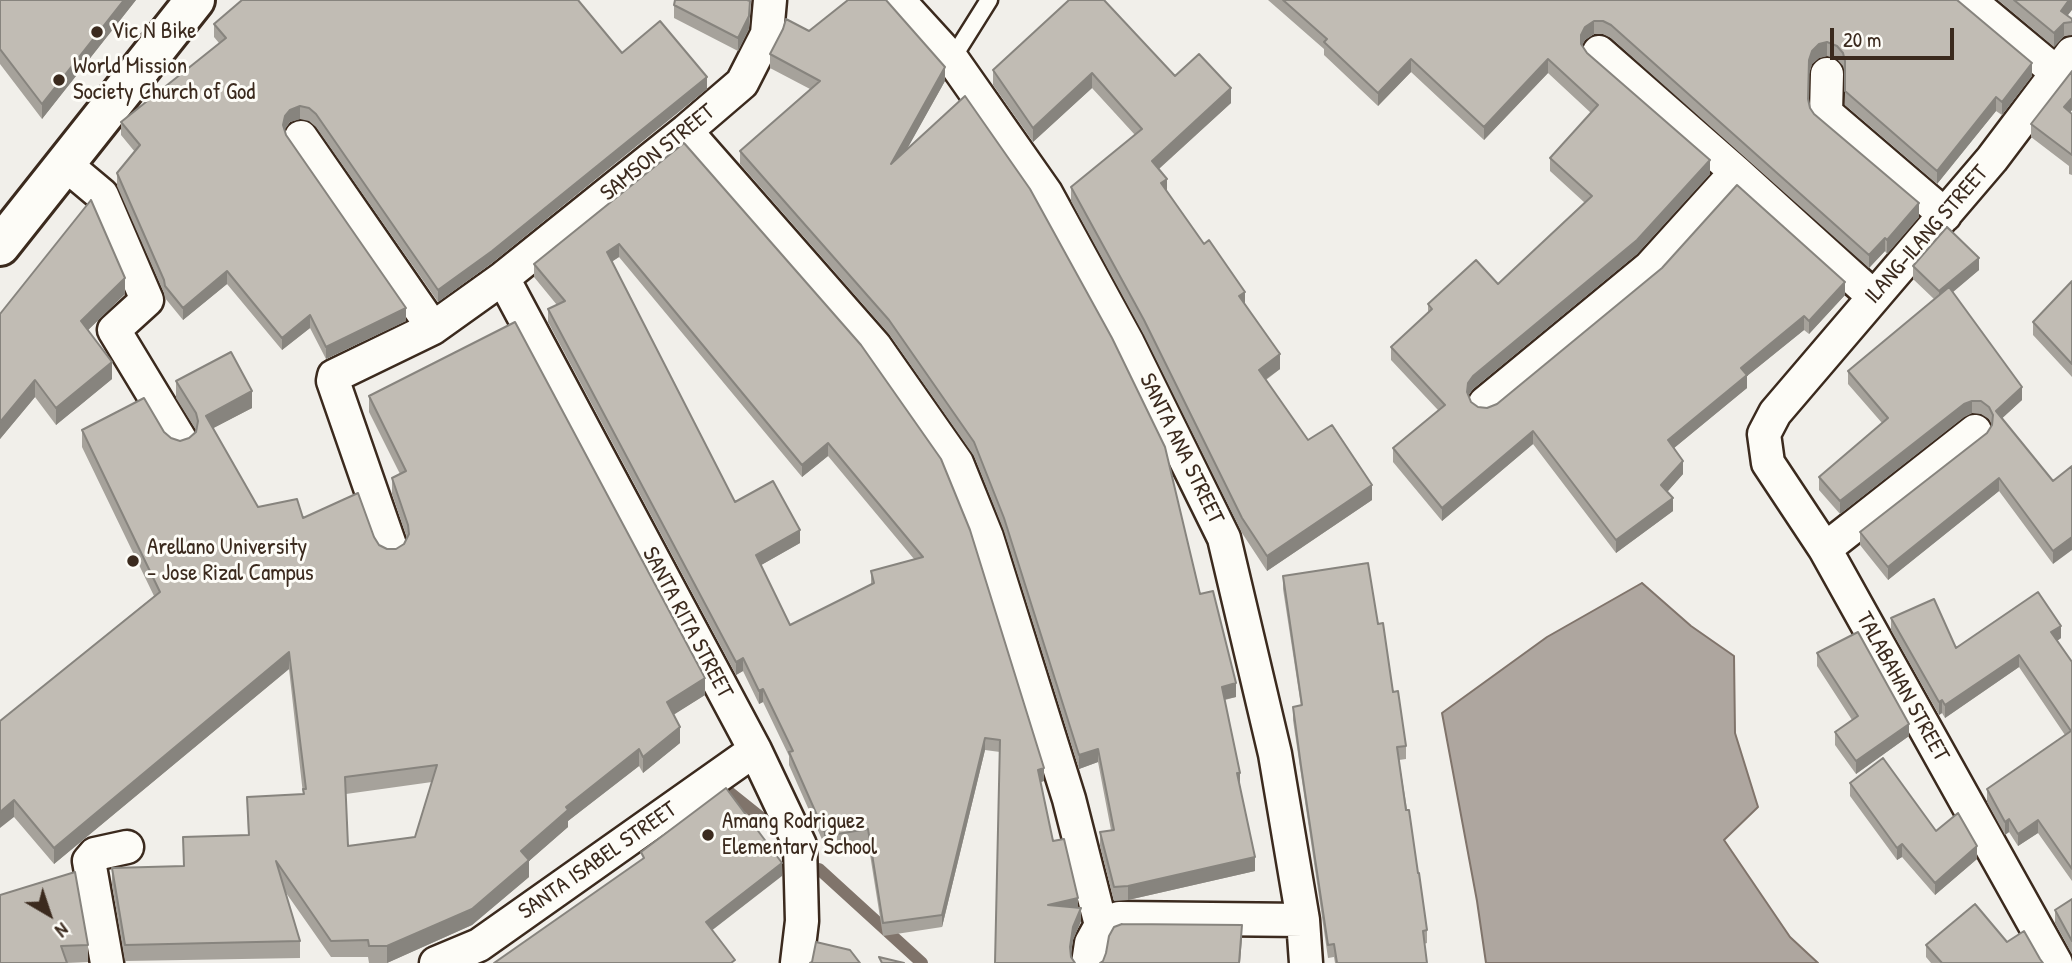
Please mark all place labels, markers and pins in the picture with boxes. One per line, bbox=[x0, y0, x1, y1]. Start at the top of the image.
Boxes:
place label: Vic N Bike bbox=[111, 18, 196, 46]
marker: Vic N Bike bbox=[89, 24, 105, 40]
place label: World Mission Society Church of God bbox=[73, 53, 255, 107]
marker: World Mission Society Church of God bbox=[51, 72, 67, 88]
place label: Arellano University - Jose Rizal Campus bbox=[147, 534, 314, 588]
marker: Arellano University - Jose Rizal Campus bbox=[125, 553, 141, 569]
place label: Amang Rodriguez Elementary School bbox=[722, 808, 877, 862]
marker: Amang Rodriguez Elementary School bbox=[700, 827, 716, 843]

